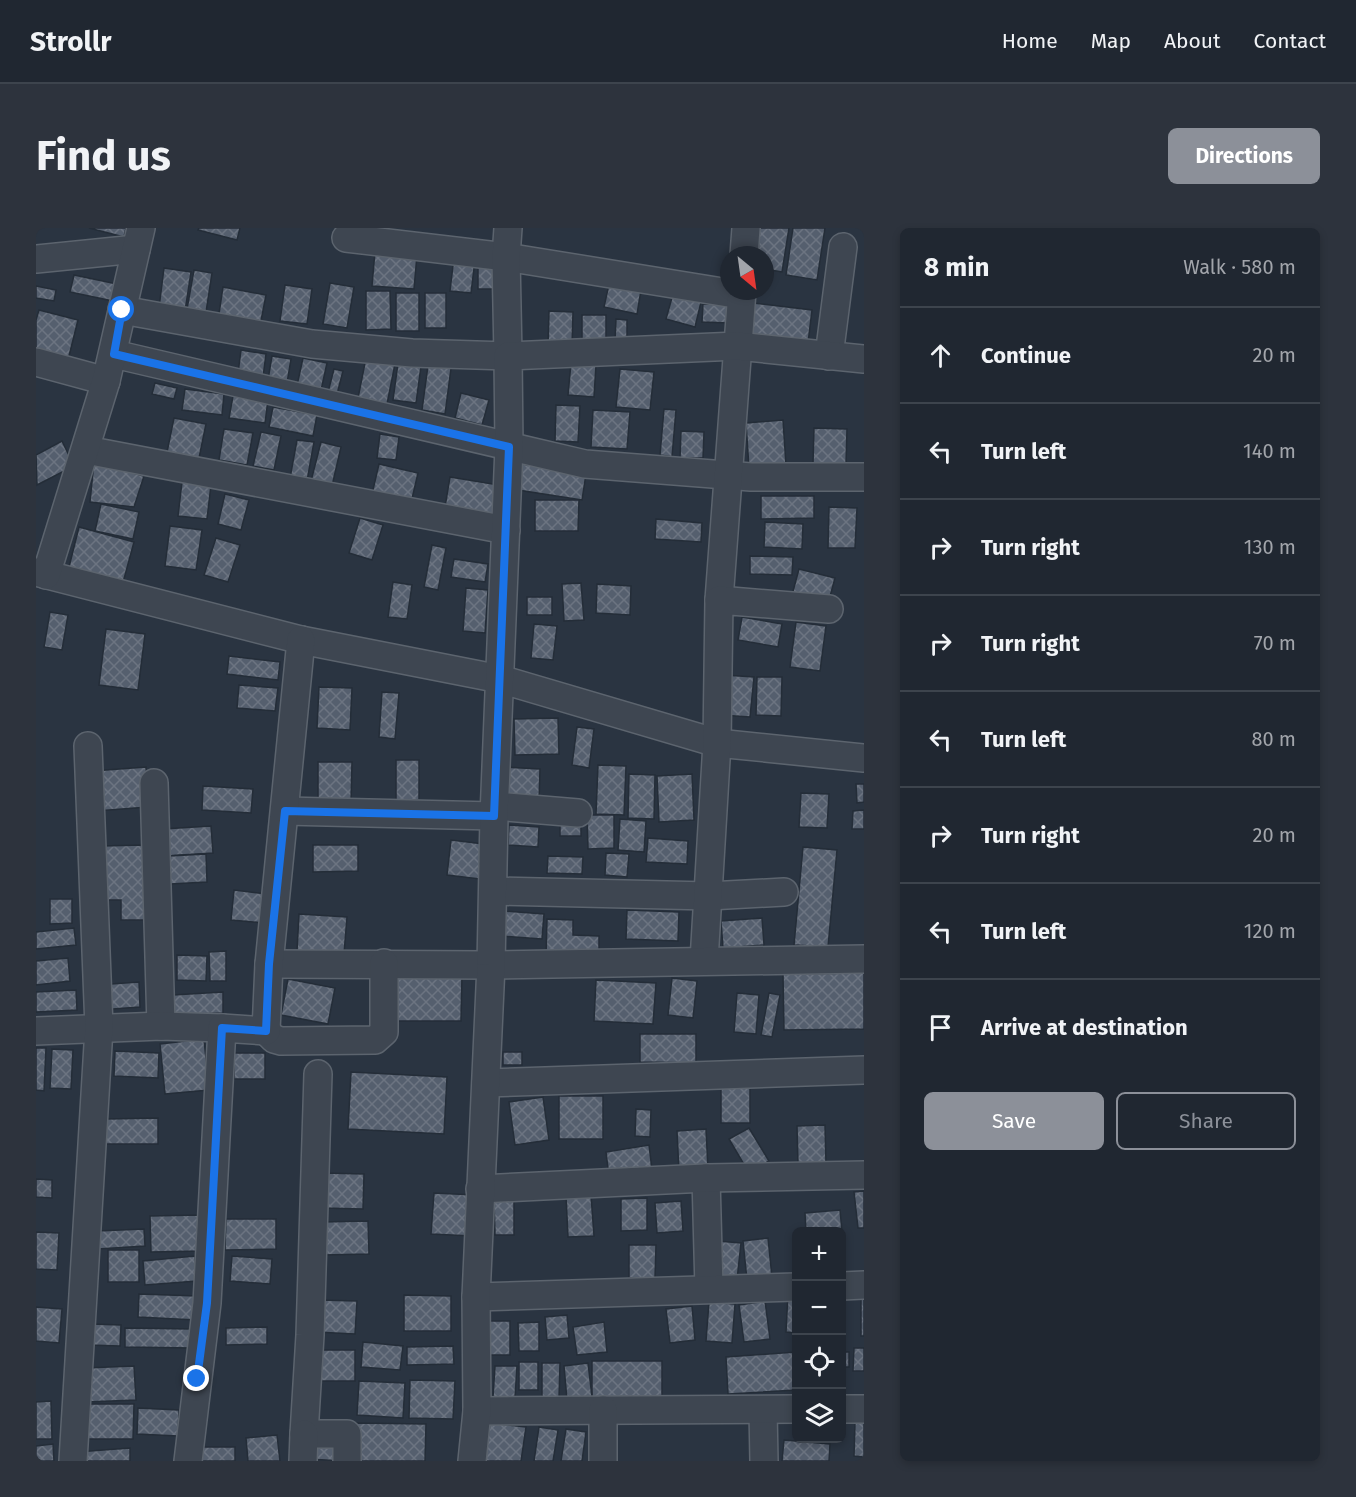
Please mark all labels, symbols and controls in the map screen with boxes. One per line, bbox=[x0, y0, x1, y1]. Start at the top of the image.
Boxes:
text: Strollr bbox=[30, 25, 111, 58]
text: Home bbox=[1002, 28, 1058, 54]
text: Map bbox=[1091, 28, 1131, 54]
text: About bbox=[1164, 28, 1221, 54]
text: Contact bbox=[1254, 28, 1326, 54]
button: Directions bbox=[1168, 128, 1320, 184]
text: Find us bbox=[36, 131, 171, 181]
north arrow bbox=[720, 246, 774, 300]
text: 8 min bbox=[924, 252, 990, 283]
text: Walk · 580 m bbox=[1183, 255, 1296, 279]
route start bbox=[108, 296, 134, 322]
icon: ahead bbox=[924, 339, 957, 372]
text: Continue bbox=[981, 342, 1071, 369]
text: 20 m bbox=[1253, 343, 1296, 367]
icon: left bbox=[924, 435, 957, 468]
text: Turn left bbox=[981, 438, 1066, 465]
text: 140 m bbox=[1243, 439, 1296, 463]
icon: right bbox=[924, 531, 957, 564]
text: Turn right bbox=[981, 534, 1080, 561]
text: 130 m bbox=[1244, 535, 1296, 559]
icon: right bbox=[924, 627, 957, 660]
text: Turn right bbox=[981, 630, 1080, 657]
text: 70 m bbox=[1254, 631, 1296, 655]
icon: left bbox=[924, 723, 957, 756]
text: Turn left bbox=[981, 726, 1066, 753]
text: 80 m bbox=[1251, 727, 1296, 751]
icon: right bbox=[924, 819, 957, 852]
text: Turn right bbox=[981, 822, 1080, 849]
text: 20 m bbox=[1253, 823, 1296, 847]
icon: left bbox=[924, 915, 957, 948]
text: Turn left bbox=[981, 918, 1066, 945]
text: 120 m bbox=[1244, 919, 1296, 943]
icon: arrive bbox=[924, 1011, 957, 1044]
text: Arrive at destination bbox=[981, 1014, 1188, 1041]
button: Save bbox=[924, 1092, 1104, 1150]
button: Share bbox=[1116, 1092, 1296, 1150]
map controls bbox=[792, 1227, 846, 1443]
button: + bbox=[792, 1227, 846, 1281]
button: − bbox=[792, 1281, 846, 1335]
button: locate bbox=[792, 1335, 846, 1389]
route end bbox=[183, 1365, 209, 1391]
button: layers bbox=[792, 1389, 846, 1443]

